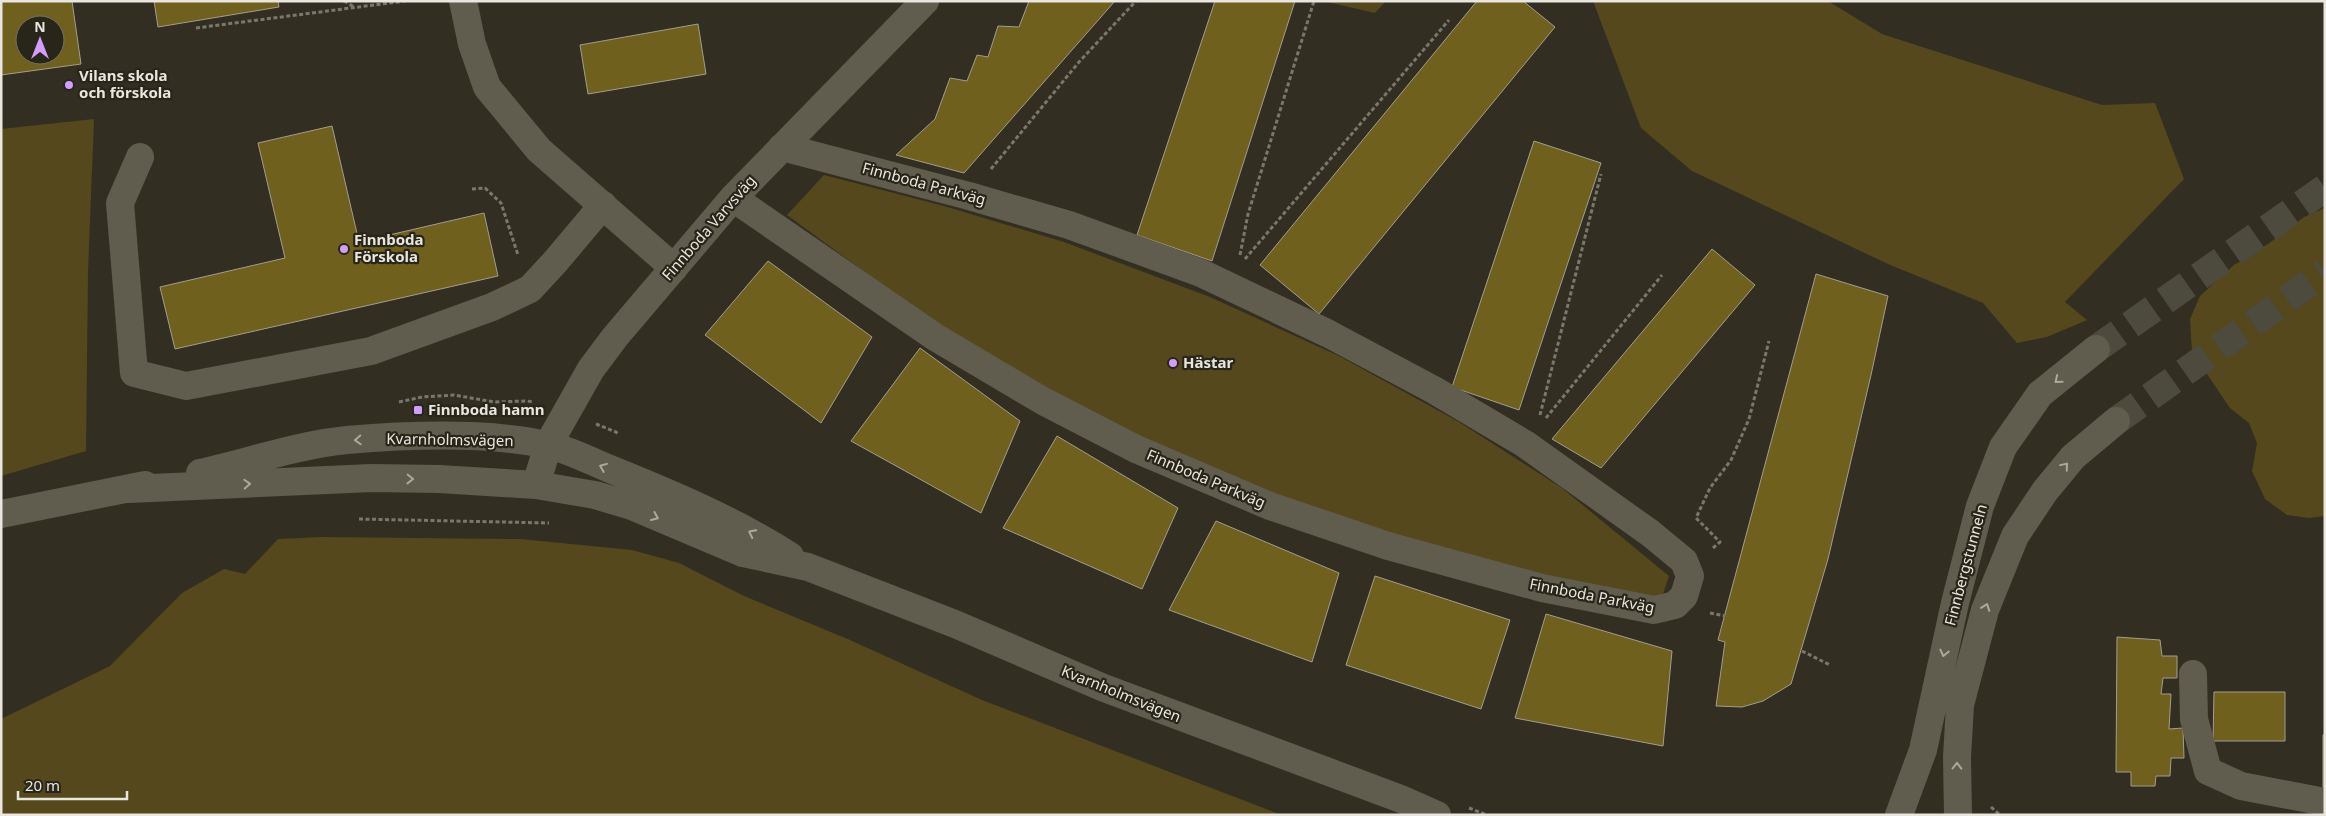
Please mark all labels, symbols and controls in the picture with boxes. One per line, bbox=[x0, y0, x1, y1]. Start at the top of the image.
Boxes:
north arrow bbox=[15, 15, 65, 65]
text: N bbox=[34, 17, 46, 36]
place label: Vilans skola och förskola bbox=[79, 65, 171, 102]
marker: Vilans skola och förskola bbox=[63, 79, 75, 91]
street label: Finnboda Parkväg bbox=[860, 157, 988, 209]
street label: Finnboda Varvsväg bbox=[657, 170, 760, 284]
place label: Finnboda Förskola bbox=[354, 229, 424, 266]
marker: Finnboda Förskola bbox=[338, 243, 350, 255]
place label: Hästar bbox=[1183, 352, 1233, 372]
marker: Hästar bbox=[1167, 357, 1179, 369]
one-way arrow bbox=[2055, 374, 2064, 382]
place label: Finnboda hamn bbox=[428, 399, 545, 419]
marker: Finnboda hamn bbox=[412, 404, 424, 416]
street label: Kvarnholmsvägen bbox=[386, 428, 514, 450]
one-way arrow bbox=[354, 434, 362, 445]
street label: Finnboda Parkväg bbox=[1144, 444, 1269, 512]
one-way arrow bbox=[600, 462, 608, 472]
one-way arrow bbox=[2059, 463, 2068, 472]
one-way arrow bbox=[406, 473, 414, 484]
one-way arrow bbox=[244, 478, 252, 489]
street label: Finnbergstunneln bbox=[1939, 502, 1991, 628]
one-way arrow bbox=[650, 510, 659, 521]
one-way arrow bbox=[748, 529, 757, 539]
street label: Finnboda Parkväg bbox=[1528, 573, 1656, 617]
one-way arrow bbox=[1980, 603, 1990, 612]
one-way arrow bbox=[1939, 649, 1950, 658]
street label: Kvarnholmsvägen bbox=[1059, 660, 1184, 726]
one-way arrow bbox=[1952, 762, 1962, 770]
scale bar bbox=[18, 768, 126, 800]
text: 20 m bbox=[25, 775, 60, 795]

